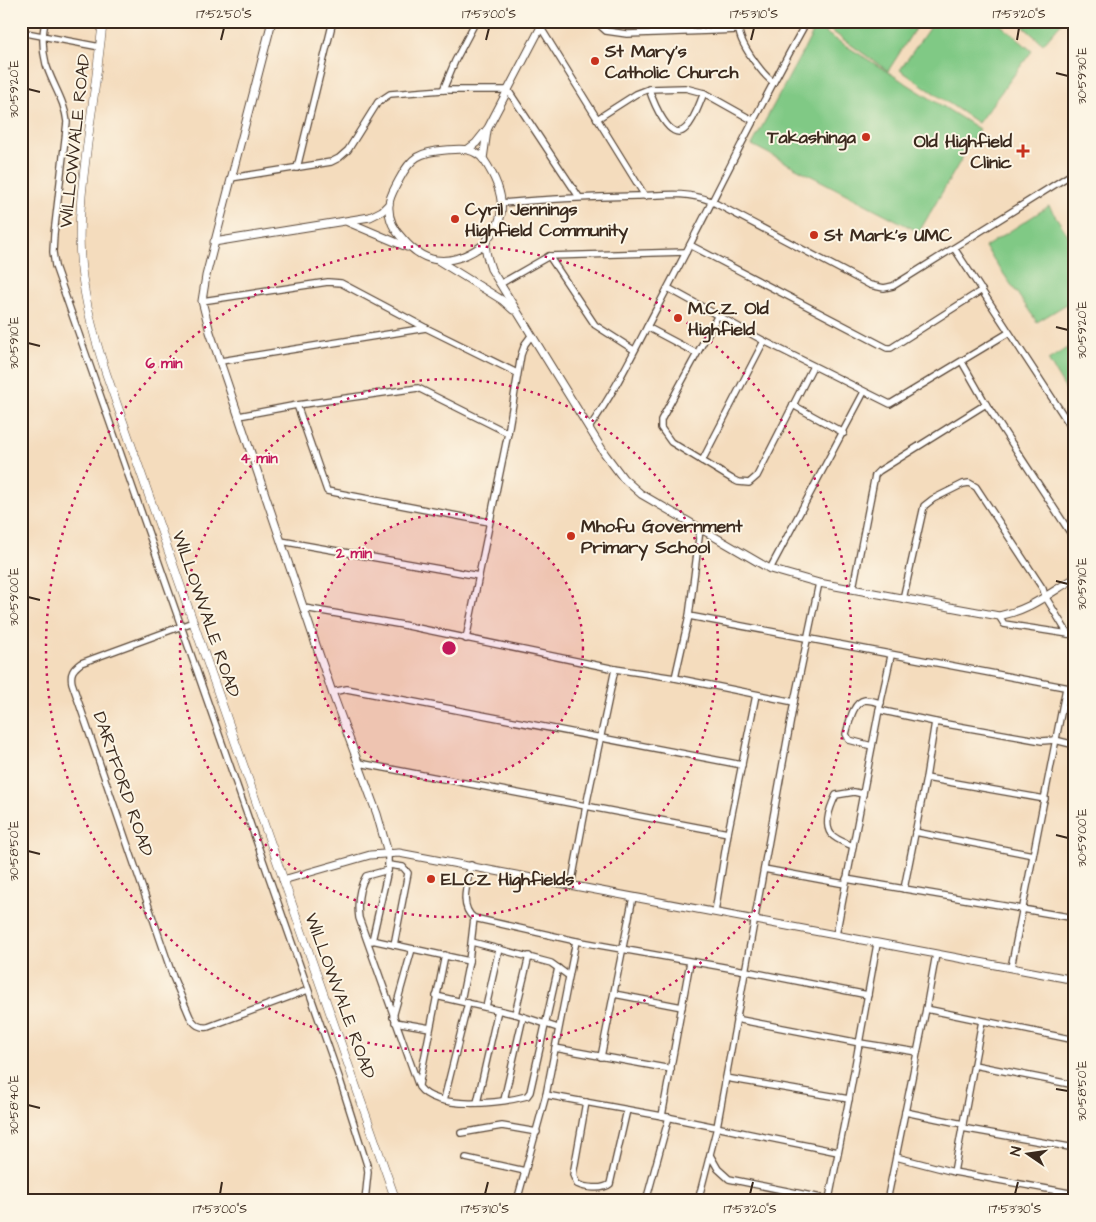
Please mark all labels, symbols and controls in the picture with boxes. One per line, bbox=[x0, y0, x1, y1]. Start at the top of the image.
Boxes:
text: 17°52'50"S bbox=[196, 6, 252, 23]
text: 17°53'00"S bbox=[462, 6, 516, 23]
text: 17°53'10"S bbox=[730, 6, 778, 23]
text: 17°53'20"S bbox=[992, 6, 1046, 23]
place label: St Mary's Catholic Church bbox=[604, 39, 739, 85]
text: 30°59'30"E bbox=[1074, 47, 1091, 105]
street label: WILLOWVALE ROAD bbox=[53, 52, 97, 229]
marker: St Mary's Catholic Church bbox=[589, 55, 601, 67]
text: 30°59'20"E bbox=[6, 60, 23, 118]
place label: Takashinga bbox=[766, 125, 857, 151]
place label: Old Highfield Clinic bbox=[914, 129, 1013, 175]
marker: Takashinga bbox=[860, 131, 872, 143]
marker: Old Highfield Clinic bbox=[1016, 144, 1030, 158]
place label: Cyril Jennings Highfield Community bbox=[465, 197, 628, 244]
marker: Cyril Jennings Highfield Community bbox=[449, 213, 461, 225]
place label: St Mark's UMC bbox=[823, 223, 952, 248]
marker: St Mark's UMC bbox=[808, 229, 820, 241]
place label: M.C.Z. Old Highfield bbox=[688, 296, 769, 343]
text: 30°59'20"E bbox=[1074, 301, 1091, 359]
marker: M.C.Z. Old Highfield bbox=[672, 312, 684, 324]
text: 30°59'10"E bbox=[6, 317, 23, 369]
text: 6 min bbox=[146, 353, 183, 374]
text: 4 min bbox=[240, 448, 278, 469]
place label: Mhofu Government Primary School bbox=[581, 514, 743, 561]
street label: WILLOWVALE ROAD bbox=[166, 527, 246, 701]
marker: Mhofu Government Primary School bbox=[565, 530, 577, 542]
text: 2 min bbox=[335, 543, 373, 564]
text: 30°59'10"E bbox=[1074, 558, 1091, 610]
text: 30°59'00"E bbox=[6, 568, 23, 626]
centre of rings bbox=[440, 639, 458, 657]
street label: DARTFORD ROAD bbox=[87, 708, 160, 860]
text: 30°59'00"E bbox=[1074, 809, 1091, 867]
text: 30°58'50"E bbox=[6, 821, 23, 881]
place label: ELCZ Highfields bbox=[441, 867, 574, 893]
marker: ELCZ Highfields bbox=[425, 873, 437, 885]
street label: WILLOWVALE ROAD bbox=[298, 910, 382, 1083]
text: 30°58'50"E bbox=[1074, 1061, 1091, 1121]
text: 30°58'40"E bbox=[6, 1075, 23, 1135]
north arrow bbox=[1004, 1130, 1054, 1180]
text: N bbox=[1006, 1145, 1027, 1158]
text: 17°53'00"S bbox=[193, 1201, 247, 1218]
text: 17°53'10"S bbox=[461, 1201, 509, 1218]
text: 17°53'20"S bbox=[723, 1201, 777, 1218]
text: 17°53'30"S bbox=[989, 1201, 1041, 1218]

